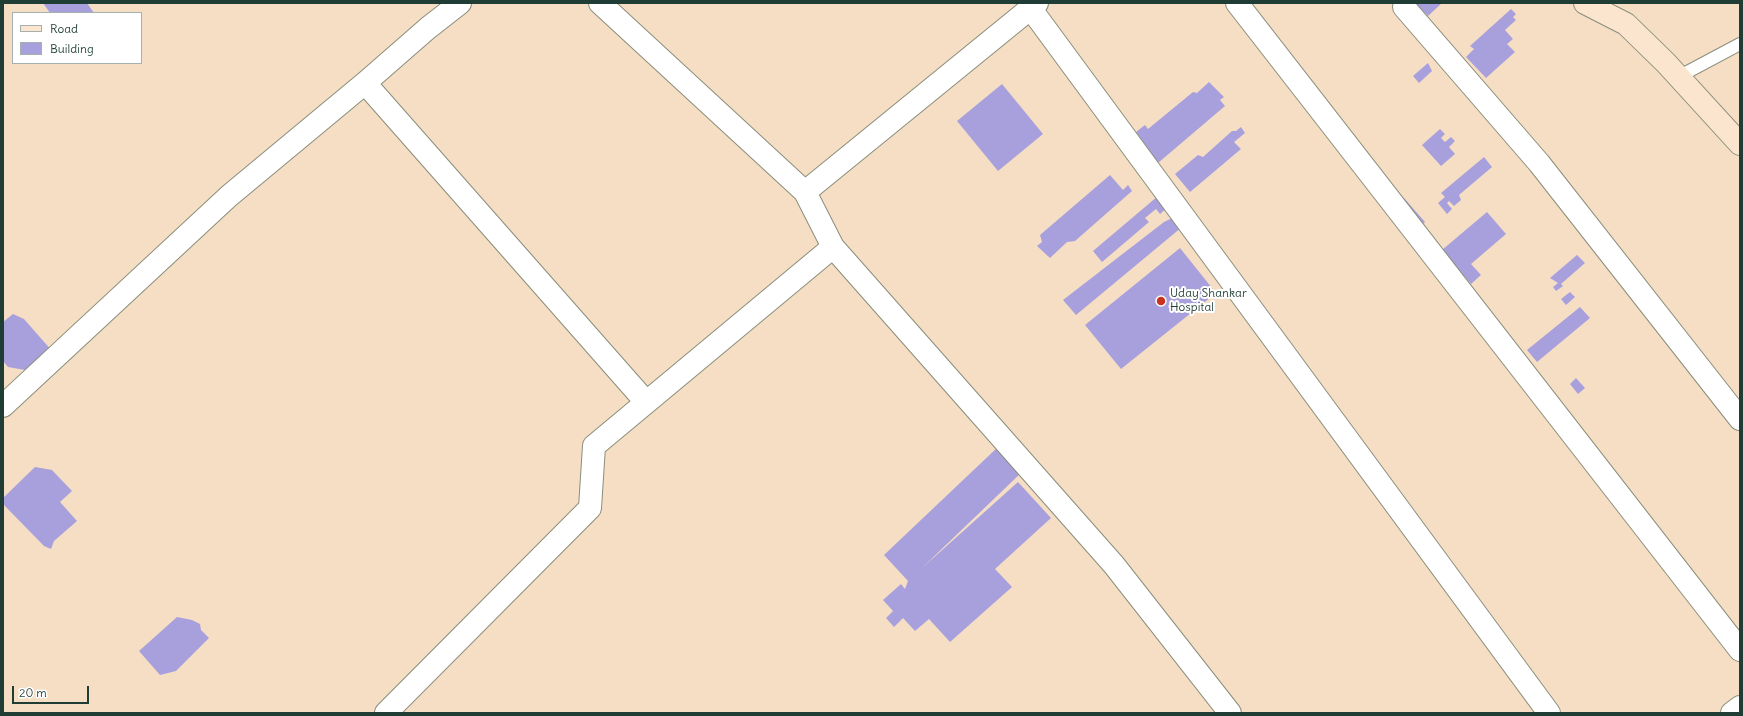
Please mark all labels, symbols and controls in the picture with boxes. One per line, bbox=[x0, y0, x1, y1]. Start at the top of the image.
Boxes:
legend bbox=[12, 12, 142, 64]
text: Road bbox=[50, 21, 78, 36]
text: Building bbox=[50, 41, 94, 56]
place label: Uday Shankar Hospital bbox=[1170, 287, 1247, 315]
marker: Uday Shankar Hospital bbox=[1155, 295, 1167, 307]
scale bar bbox=[14, 678, 91, 704]
text: 20 m bbox=[19, 685, 47, 700]

